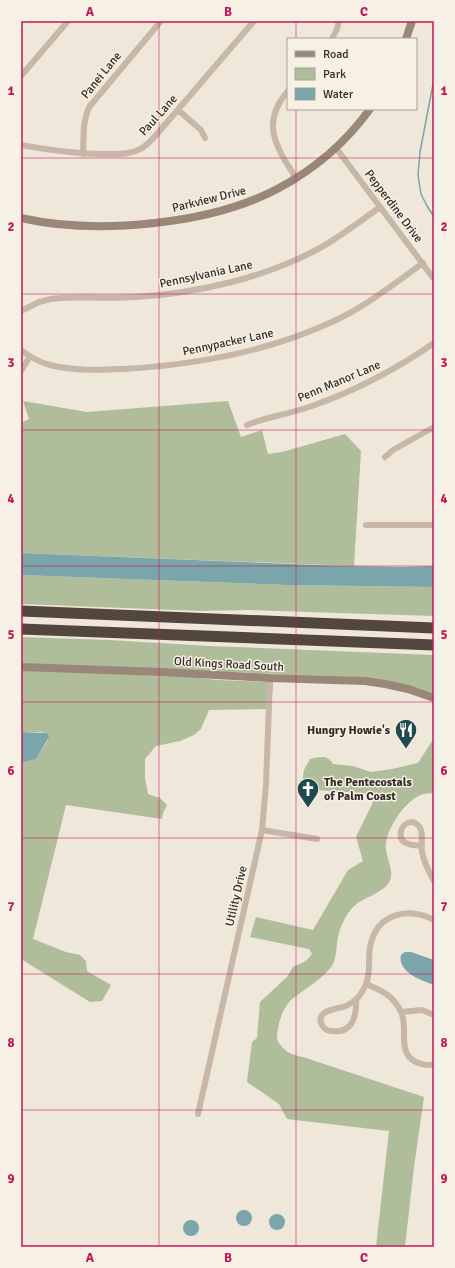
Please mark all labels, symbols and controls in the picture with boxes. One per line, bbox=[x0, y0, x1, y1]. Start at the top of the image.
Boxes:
text: A bbox=[86, 4, 95, 20]
text: B bbox=[224, 4, 232, 20]
text: C bbox=[360, 4, 368, 20]
legend bbox=[287, 38, 417, 110]
text: Road bbox=[323, 47, 349, 62]
street label: Panei Lane bbox=[78, 49, 125, 102]
text: Park bbox=[323, 67, 346, 82]
text: 1 bbox=[7, 83, 15, 99]
text: 1 bbox=[440, 83, 448, 99]
text: Water bbox=[323, 87, 354, 102]
street label: Paul Lane bbox=[136, 92, 181, 139]
street label: Pepperdine Drive bbox=[361, 167, 426, 246]
street label: Parkview Drive bbox=[171, 183, 248, 216]
text: 2 bbox=[7, 219, 15, 235]
text: 2 bbox=[440, 219, 448, 235]
street label: Pennsylvania Lane bbox=[158, 257, 254, 292]
street label: Pennypacker Lane bbox=[181, 326, 275, 359]
text: 3 bbox=[7, 355, 15, 371]
text: 3 bbox=[440, 355, 448, 371]
street label: Penn Manor Lane bbox=[295, 357, 383, 406]
text: 4 bbox=[7, 491, 15, 507]
text: 4 bbox=[440, 491, 448, 507]
text: 5 bbox=[7, 627, 15, 643]
text: 5 bbox=[440, 627, 448, 643]
street label: Old Kings Road South bbox=[174, 654, 284, 675]
restaurant icon: Hungry Howie's bbox=[393, 717, 419, 750]
place label: Hungry Howie's bbox=[307, 723, 391, 738]
text: 6 bbox=[7, 763, 15, 779]
text: 6 bbox=[440, 763, 448, 779]
place label: The Pentecostals of Palm Coast bbox=[324, 775, 413, 804]
church icon: The Pentecostals of Palm Coast bbox=[295, 776, 321, 809]
street label: Utility Drive bbox=[222, 864, 251, 928]
text: 7 bbox=[7, 899, 15, 915]
text: 7 bbox=[440, 899, 448, 915]
text: 8 bbox=[7, 1035, 15, 1051]
text: 8 bbox=[440, 1035, 448, 1051]
text: 9 bbox=[7, 1171, 15, 1187]
text: 9 bbox=[440, 1171, 448, 1187]
text: A bbox=[86, 1250, 95, 1266]
text: B bbox=[224, 1250, 232, 1266]
text: C bbox=[360, 1250, 368, 1266]

